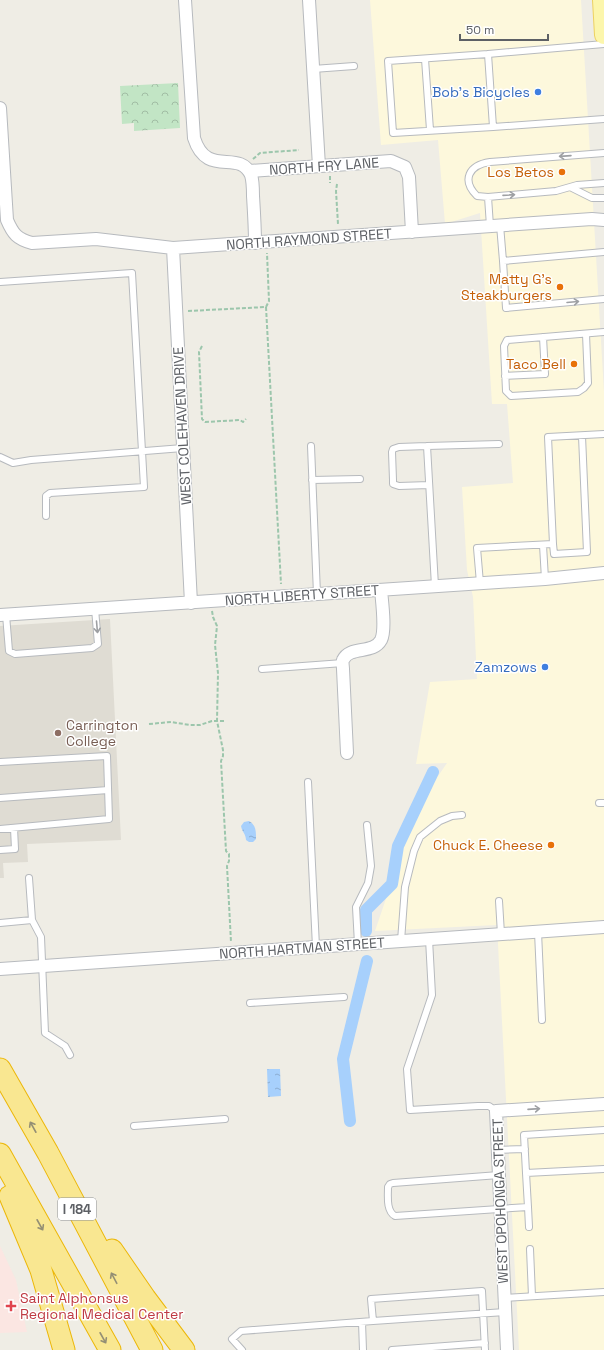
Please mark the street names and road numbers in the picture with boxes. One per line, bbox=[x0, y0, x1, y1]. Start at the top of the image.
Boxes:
street label: NORTH FRY LANE bbox=[268, 153, 380, 179]
street label: NORTH RAYMOND STREET bbox=[225, 224, 393, 254]
street label: WEST COLEHAVEN DRIVE bbox=[169, 346, 195, 506]
street label: NORTH LIBERTY STREET bbox=[224, 581, 380, 609]
street label: NORTH HARTMAN STREET bbox=[218, 933, 386, 963]
street label: WEST OPOHONGA STREET bbox=[488, 1118, 512, 1284]
road number: I 184 bbox=[58, 1198, 96, 1220]

